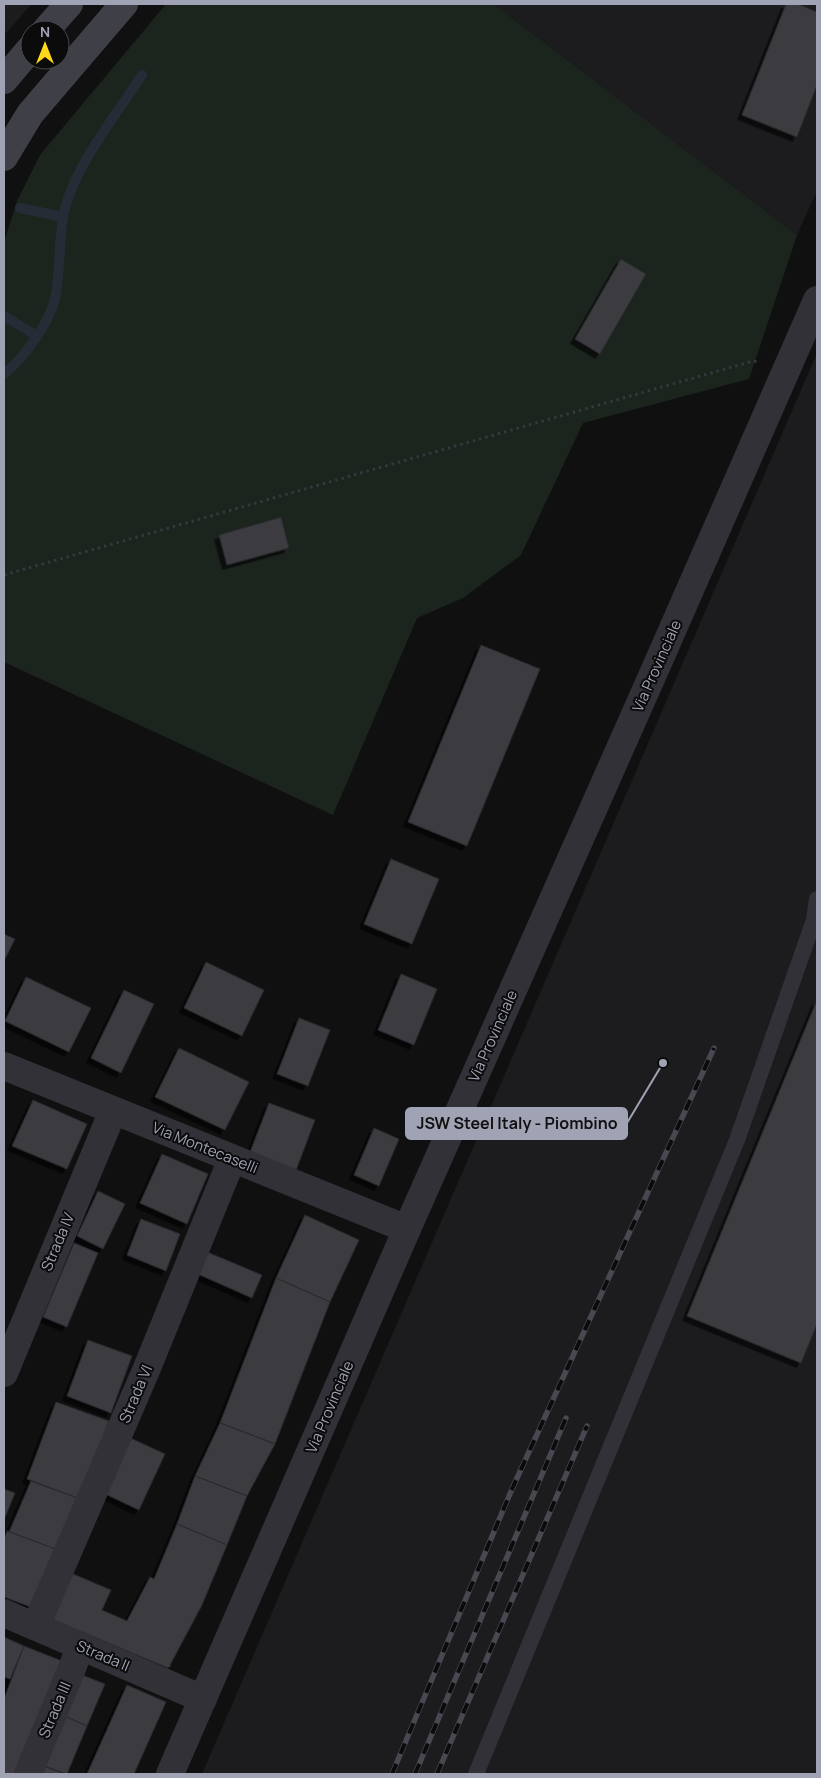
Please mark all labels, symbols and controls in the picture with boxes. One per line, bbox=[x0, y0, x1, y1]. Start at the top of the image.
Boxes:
north arrow bbox=[20, 20, 70, 70]
text: N bbox=[40, 22, 50, 41]
street label: Via Provinciale bbox=[627, 616, 686, 715]
street label: Via Provinciale bbox=[463, 986, 522, 1085]
callout: JSW Steel Italy - Piombino bbox=[406, 1108, 627, 1139]
text: JSW Steel Italy - Piombino bbox=[416, 1112, 618, 1134]
street label: Via Montecaselli bbox=[149, 1117, 261, 1178]
street label: Strada IV bbox=[36, 1209, 79, 1274]
street label: Via Provinciale bbox=[301, 1357, 359, 1456]
street label: Strada VI bbox=[114, 1361, 157, 1426]
street label: Strada II bbox=[73, 1635, 133, 1676]
street label: Strada III bbox=[33, 1678, 76, 1741]

